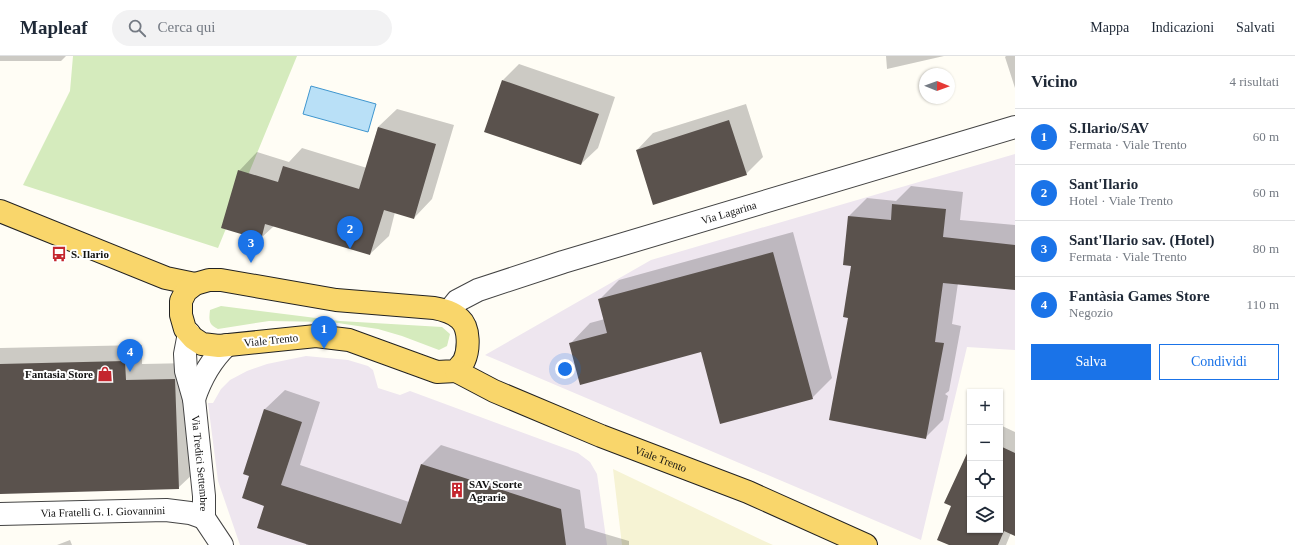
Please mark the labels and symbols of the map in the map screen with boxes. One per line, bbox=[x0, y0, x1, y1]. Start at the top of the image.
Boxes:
north arrow bbox=[919, 68, 955, 104]
street label: Via Lagarina bbox=[700, 199, 758, 226]
pin: 2 bbox=[337, 216, 363, 249]
pin: 3 bbox=[238, 230, 264, 263]
bus stop icon: S. Ilario bbox=[50, 245, 68, 263]
place label: S. Ilario bbox=[71, 248, 109, 260]
pin: 1 bbox=[311, 316, 337, 349]
street label: Viale Trento bbox=[243, 331, 299, 349]
pin: 4 bbox=[117, 339, 143, 372]
your location bbox=[555, 359, 575, 379]
shop icon: Fantasia Store bbox=[96, 365, 114, 383]
place label: Fantasia Store bbox=[25, 368, 93, 380]
street label: Via Tredici Settembre bbox=[190, 414, 210, 511]
street label: Viale Trento bbox=[633, 443, 689, 474]
place label: SAV Scorte Agrarie bbox=[469, 478, 522, 503]
building icon: SAV Scorte Agrarie bbox=[448, 481, 466, 499]
street label: Via Fratelli G. I. Giovannini bbox=[40, 504, 165, 519]

